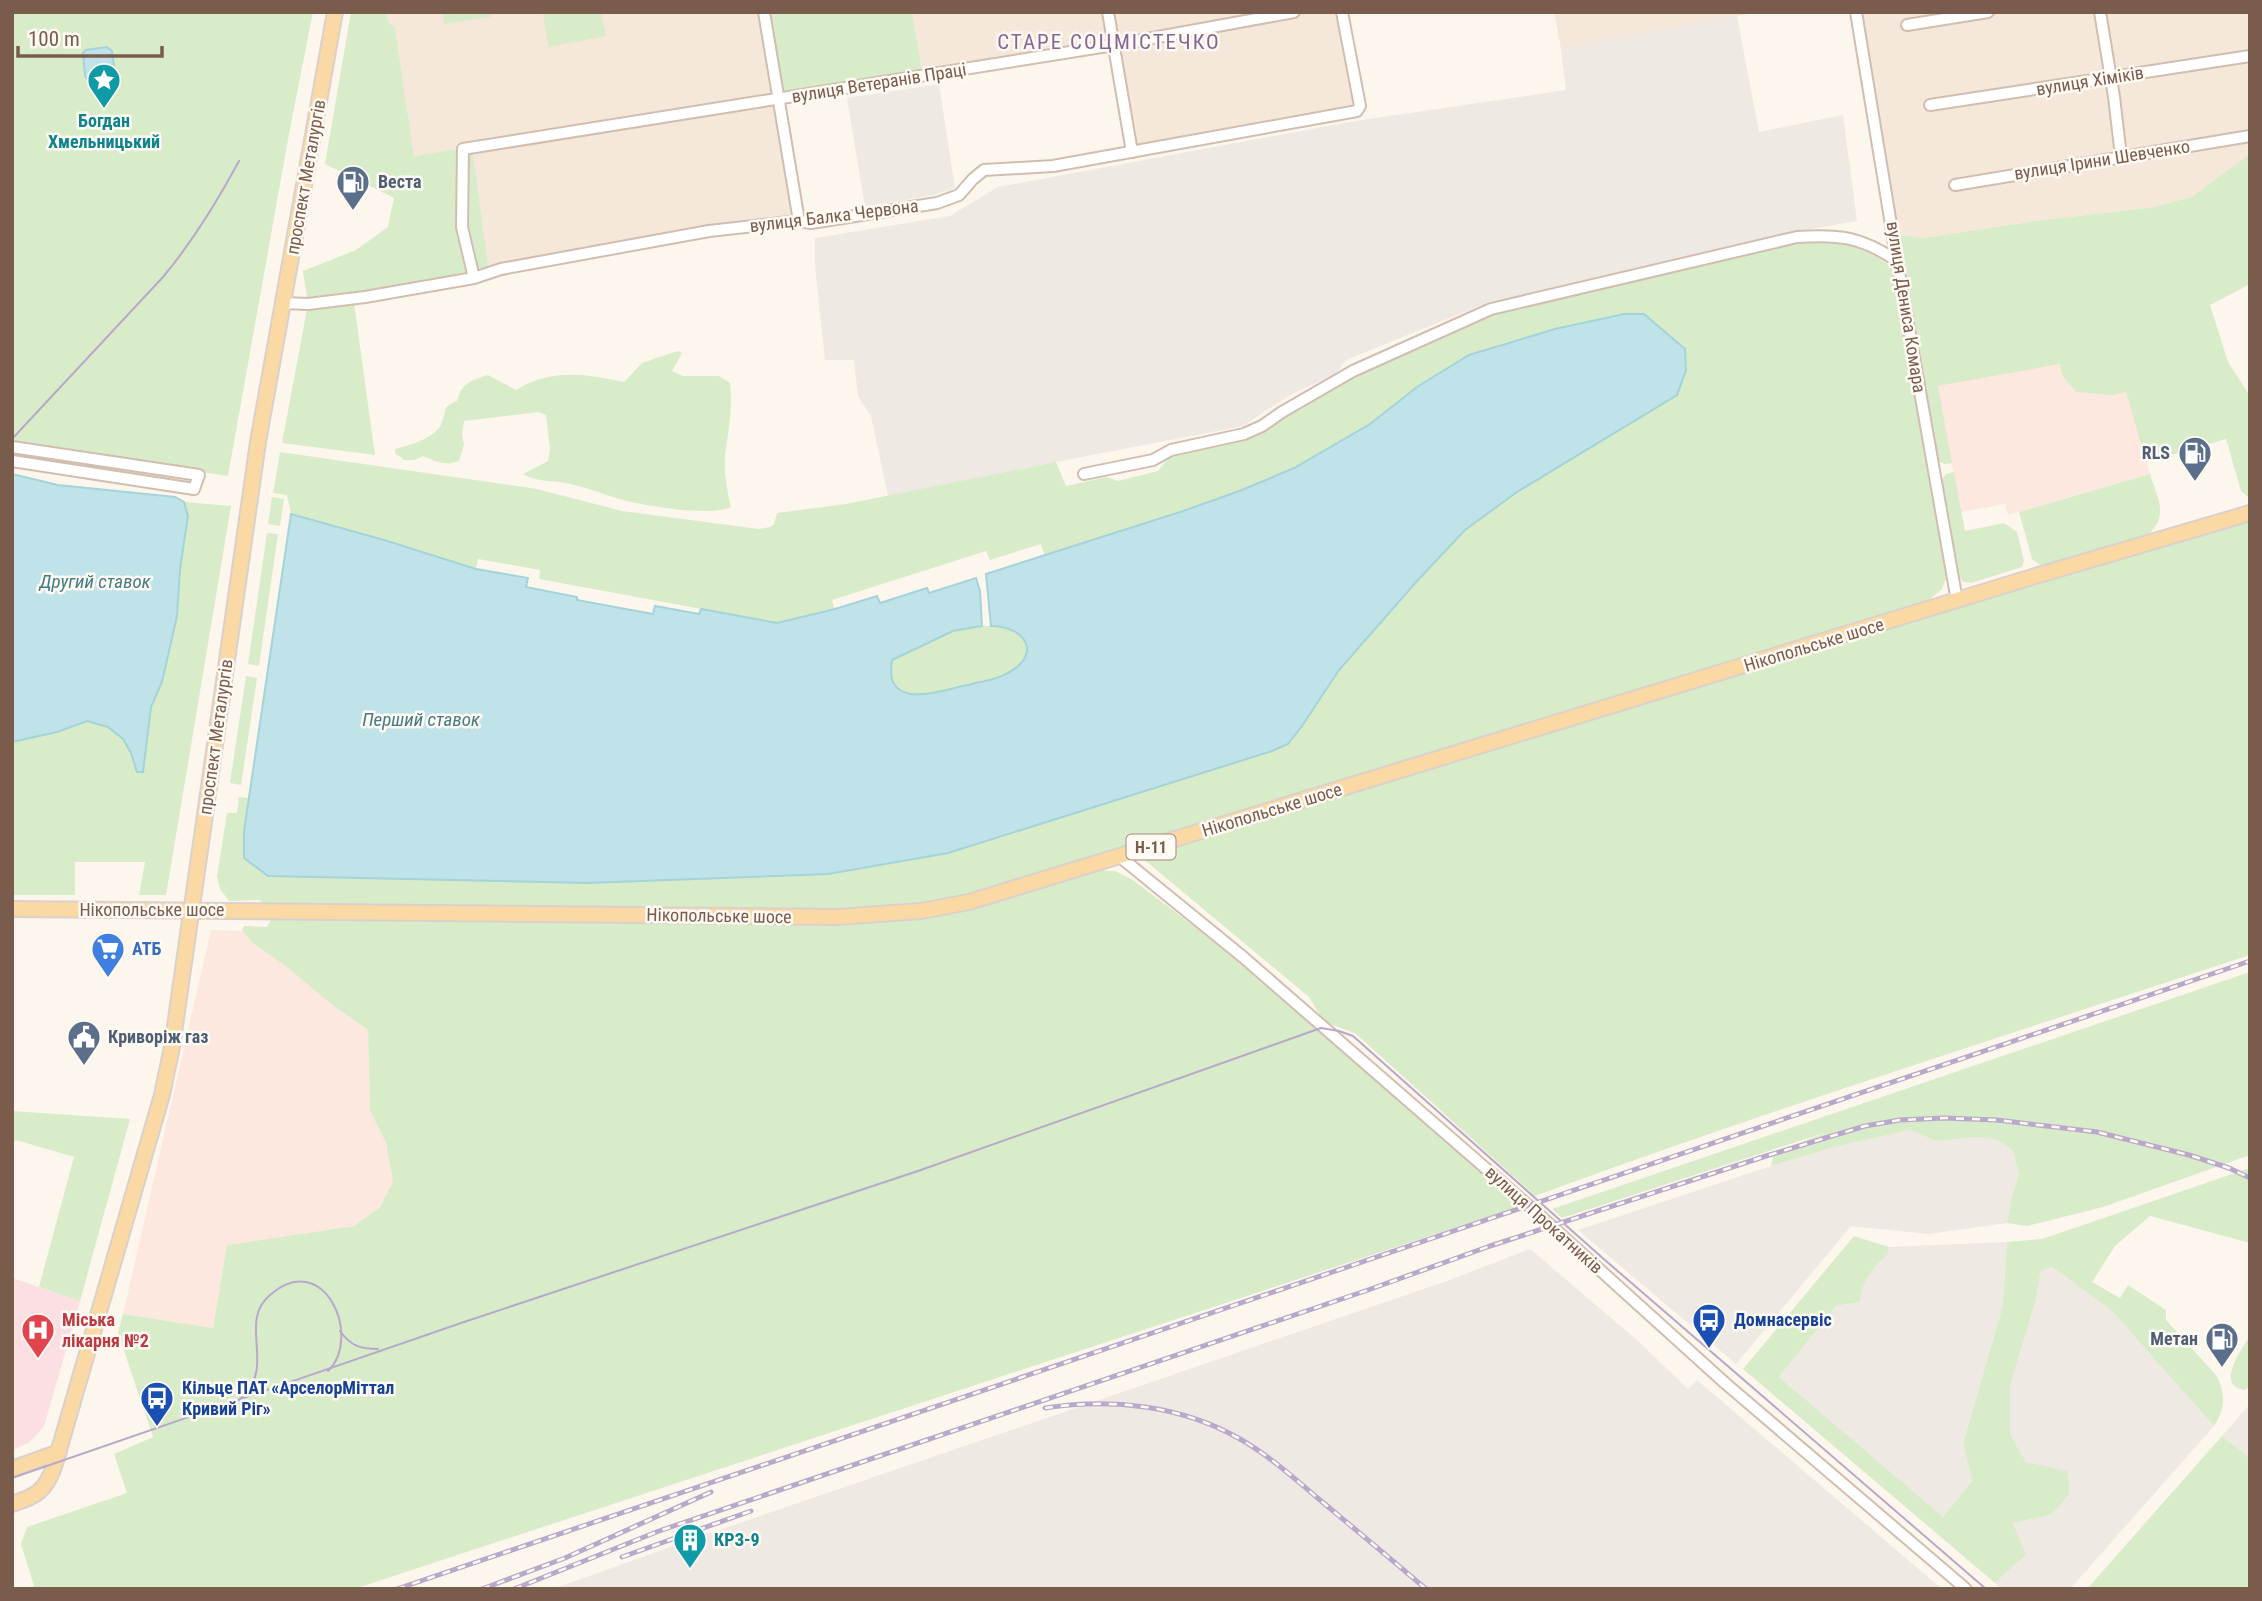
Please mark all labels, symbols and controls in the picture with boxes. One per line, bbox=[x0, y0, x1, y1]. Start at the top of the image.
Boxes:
scale bar bbox=[18, 14, 161, 58]
text: 100 m bbox=[28, 27, 80, 51]
district label: СТАРЕ СОЦМІСТЕЧКО bbox=[997, 30, 1221, 54]
street label: вулиця Ветеранів Праці bbox=[790, 58, 968, 107]
place icon: Богдан Хмельницький bbox=[85, 61, 123, 110]
street label: вулиця Хіміків bbox=[2035, 62, 2145, 99]
street label: проспект Металургів bbox=[282, 98, 329, 256]
place label: Богдан Хмельницький bbox=[48, 110, 160, 152]
street label: вулиця Ірини Шевченко bbox=[2013, 135, 2191, 184]
fuel station icon: Веста bbox=[334, 163, 372, 212]
place label: Веста bbox=[378, 171, 422, 192]
street label: вулиця Балка Червона bbox=[748, 195, 920, 236]
street label: вулиця Дениса Комара bbox=[1883, 220, 1930, 394]
fuel station icon: RLS bbox=[2176, 434, 2214, 483]
place label: RLS bbox=[2142, 442, 2170, 463]
water label: Другий ставок bbox=[37, 570, 152, 593]
street label: Нікопольське шосе bbox=[1741, 613, 1886, 676]
street label: проспект Металургів bbox=[194, 658, 237, 816]
water label: Перший ставок bbox=[362, 708, 481, 731]
street label: Нікопольське шосе bbox=[1199, 778, 1344, 841]
road number: Н-11 bbox=[1126, 834, 1176, 860]
street label: Нікопольське шосе bbox=[79, 899, 225, 920]
street label: Нікопольське шосе bbox=[646, 904, 792, 927]
supermarket icon: АТБ bbox=[89, 930, 127, 979]
place label: АТБ bbox=[132, 938, 161, 959]
public building icon: Криворіж газ bbox=[65, 1018, 103, 1067]
place label: Криворіж газ bbox=[108, 1026, 208, 1047]
street label: вулиця Прокатників bbox=[1481, 1161, 1607, 1278]
bus stop icon: Домнасервіс bbox=[1690, 1301, 1728, 1350]
place label: Міська лікарня №2 bbox=[62, 1309, 149, 1351]
place label: Домнасервіс bbox=[1734, 1309, 1832, 1330]
hospital icon: Міська лікарня №2 bbox=[19, 1311, 57, 1360]
fuel station icon: Метан bbox=[2203, 1320, 2241, 1369]
place label: Метан bbox=[2150, 1328, 2198, 1349]
place label: Кільце ПАТ «АрселорМіттал Кривий Ріг» bbox=[182, 1377, 394, 1419]
bus stop icon: Кільце ПАТ «АрселорМіттал Кривий Ріг» bbox=[138, 1379, 176, 1428]
building icon: КРЗ-9 bbox=[671, 1521, 709, 1570]
place label: КРЗ-9 bbox=[714, 1529, 760, 1550]

